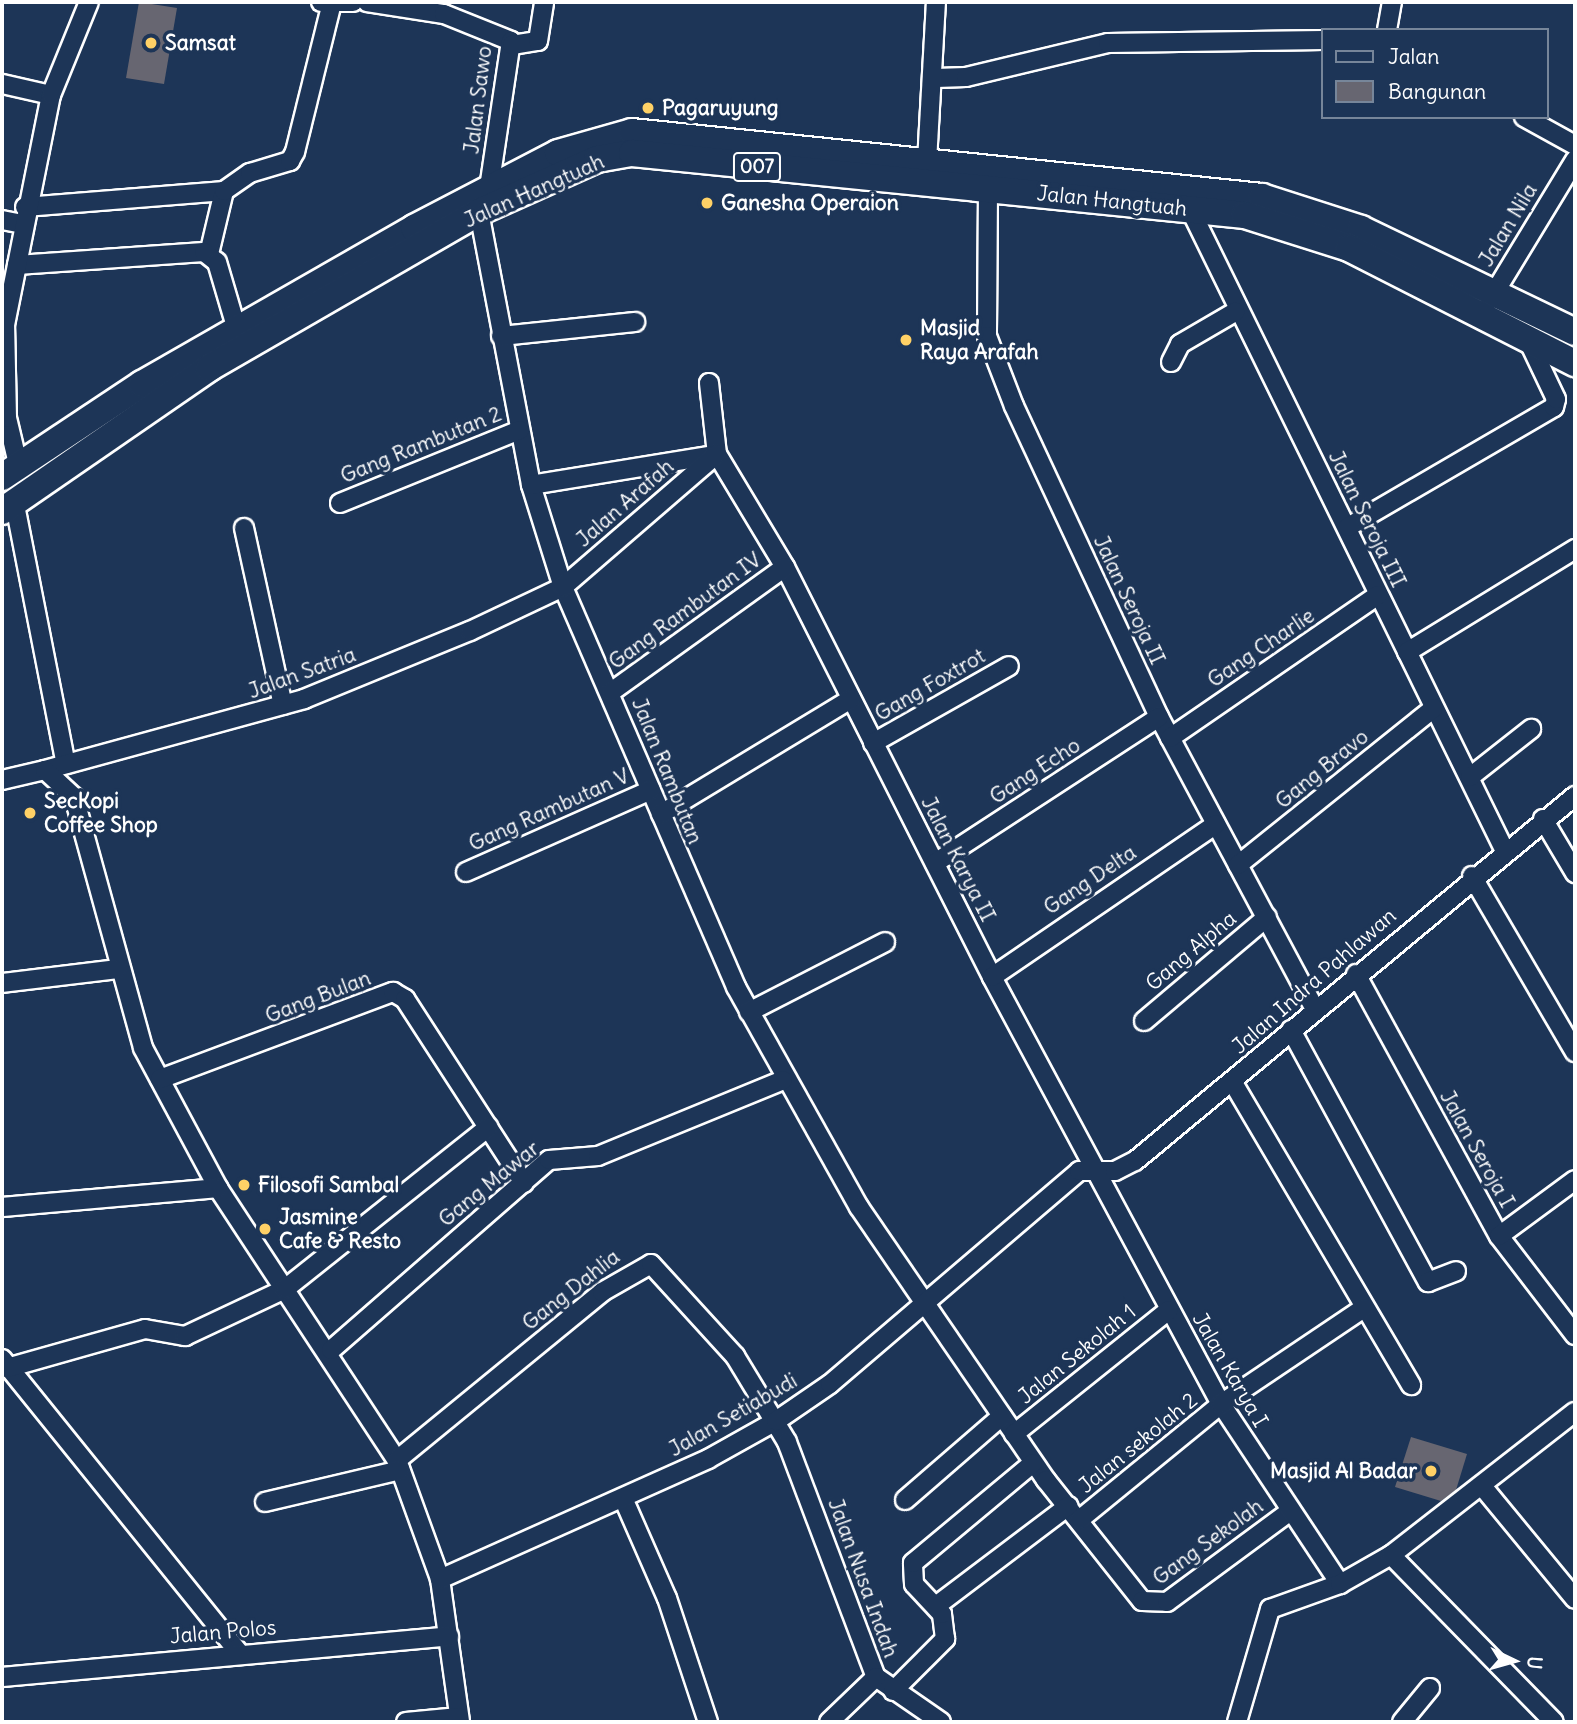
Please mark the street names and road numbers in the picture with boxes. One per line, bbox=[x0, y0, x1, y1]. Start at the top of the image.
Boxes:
street label: Jalan Sawo bbox=[459, 45, 497, 155]
street label: Jalan Hangtuah bbox=[460, 149, 608, 233]
road number: 007 bbox=[732, 152, 782, 182]
street label: Jalan Nila bbox=[1473, 179, 1543, 271]
street label: Jalan Hangtuah bbox=[1036, 181, 1188, 221]
street label: Gang Rambutan 2 bbox=[337, 401, 505, 489]
street label: Jalan Seroja III bbox=[1323, 447, 1411, 591]
street label: Jalan Arafah bbox=[571, 454, 679, 552]
street label: Jalan Seroja II bbox=[1088, 531, 1170, 669]
street label: Gang Rambutan IV bbox=[604, 547, 766, 675]
street label: Gang Charlie bbox=[1203, 603, 1319, 693]
street label: Jalan Satria bbox=[245, 642, 359, 704]
street label: Gang Foxtrot bbox=[870, 643, 990, 727]
street label: Jalan Rambutan bbox=[626, 694, 708, 848]
street label: Gang Bravo bbox=[1271, 724, 1373, 814]
street label: Gang Echo bbox=[985, 732, 1085, 810]
street label: Gang Rambutan V bbox=[465, 763, 633, 857]
street label: Jalan Karya II bbox=[916, 792, 1000, 926]
street label: Gang Delta bbox=[1039, 840, 1141, 920]
street label: Jalan Indra Pahlawan bbox=[1227, 903, 1401, 1059]
street label: Gang Alpha bbox=[1141, 906, 1241, 996]
street label: Gang Bulan bbox=[262, 965, 374, 1029]
street label: Jalan Seroja I bbox=[1434, 1086, 1520, 1212]
street label: Gang Mawar bbox=[434, 1136, 544, 1232]
street label: Gang Dahlia bbox=[517, 1244, 625, 1336]
street label: Jalan Sekolah 1 bbox=[1013, 1299, 1141, 1409]
street label: Jalan Karya I bbox=[1187, 1308, 1273, 1432]
street label: Jalan Setiabudi bbox=[664, 1368, 802, 1462]
street label: Jalan sekolah 2 bbox=[1074, 1388, 1202, 1498]
street label: Gang Sekolah bbox=[1148, 1494, 1268, 1590]
street label: Jalan Nusa Indah bbox=[823, 1495, 903, 1661]
street label: Jalan Polos bbox=[169, 1615, 277, 1649]

